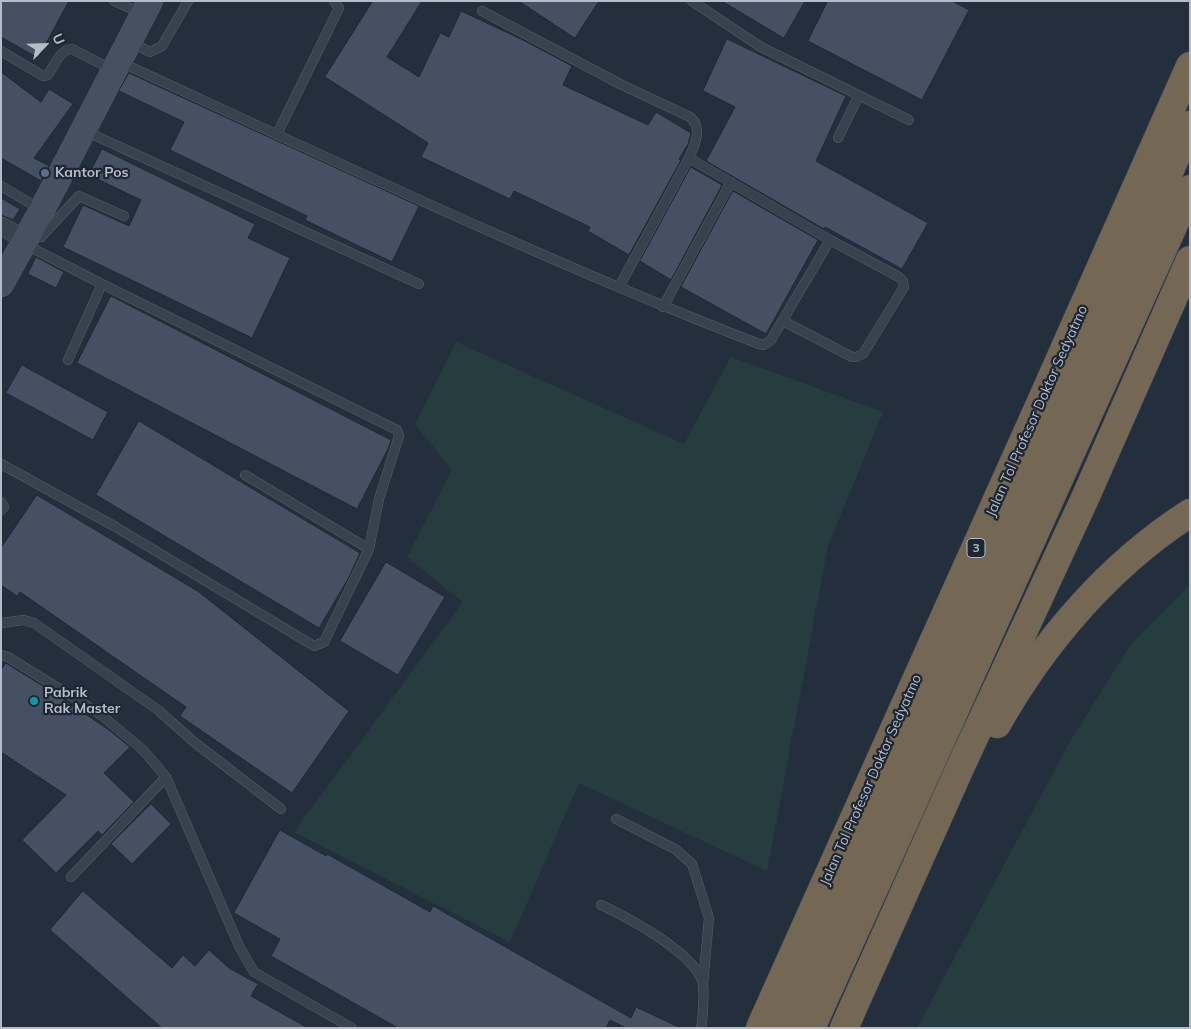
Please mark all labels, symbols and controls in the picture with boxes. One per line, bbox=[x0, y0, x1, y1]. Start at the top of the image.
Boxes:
north arrow bbox=[20, 20, 70, 70]
text: U bbox=[48, 30, 69, 47]
place label: Kantor Pos bbox=[55, 165, 129, 181]
marker: Kantor Pos bbox=[39, 167, 51, 179]
street label: Jalan Tol Profesor Doktor Sedyatmo bbox=[983, 303, 1091, 519]
road number: 3 bbox=[967, 538, 985, 558]
street label: Jalan Tol Profesor Doktor Sedyatmo bbox=[817, 672, 925, 888]
place label: Pabrik Rak Master bbox=[44, 685, 120, 718]
marker: Pabrik Rak Master bbox=[28, 695, 40, 707]

